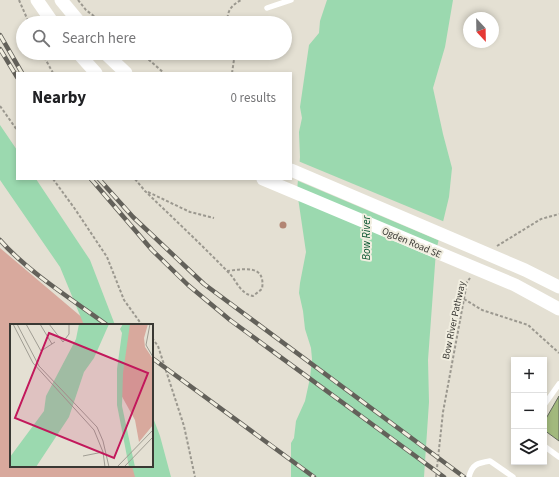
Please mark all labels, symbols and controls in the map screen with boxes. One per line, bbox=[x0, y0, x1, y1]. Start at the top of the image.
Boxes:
north arrow bbox=[463, 12, 499, 48]
search box bbox=[16, 16, 292, 60]
icon: search bbox=[30, 27, 52, 49]
text: Search here bbox=[62, 28, 136, 49]
text: Nearby bbox=[32, 86, 86, 110]
text: 0 results bbox=[231, 89, 276, 107]
water label: Bow River bbox=[359, 215, 374, 260]
street label: Ogden Road SE bbox=[380, 224, 444, 262]
street label: Bow River Pathway bbox=[439, 280, 469, 361]
inset map bbox=[10, 324, 153, 467]
map controls bbox=[511, 357, 547, 465]
button: + bbox=[511, 357, 547, 393]
button: − bbox=[511, 393, 547, 429]
button: layers bbox=[511, 429, 547, 465]

